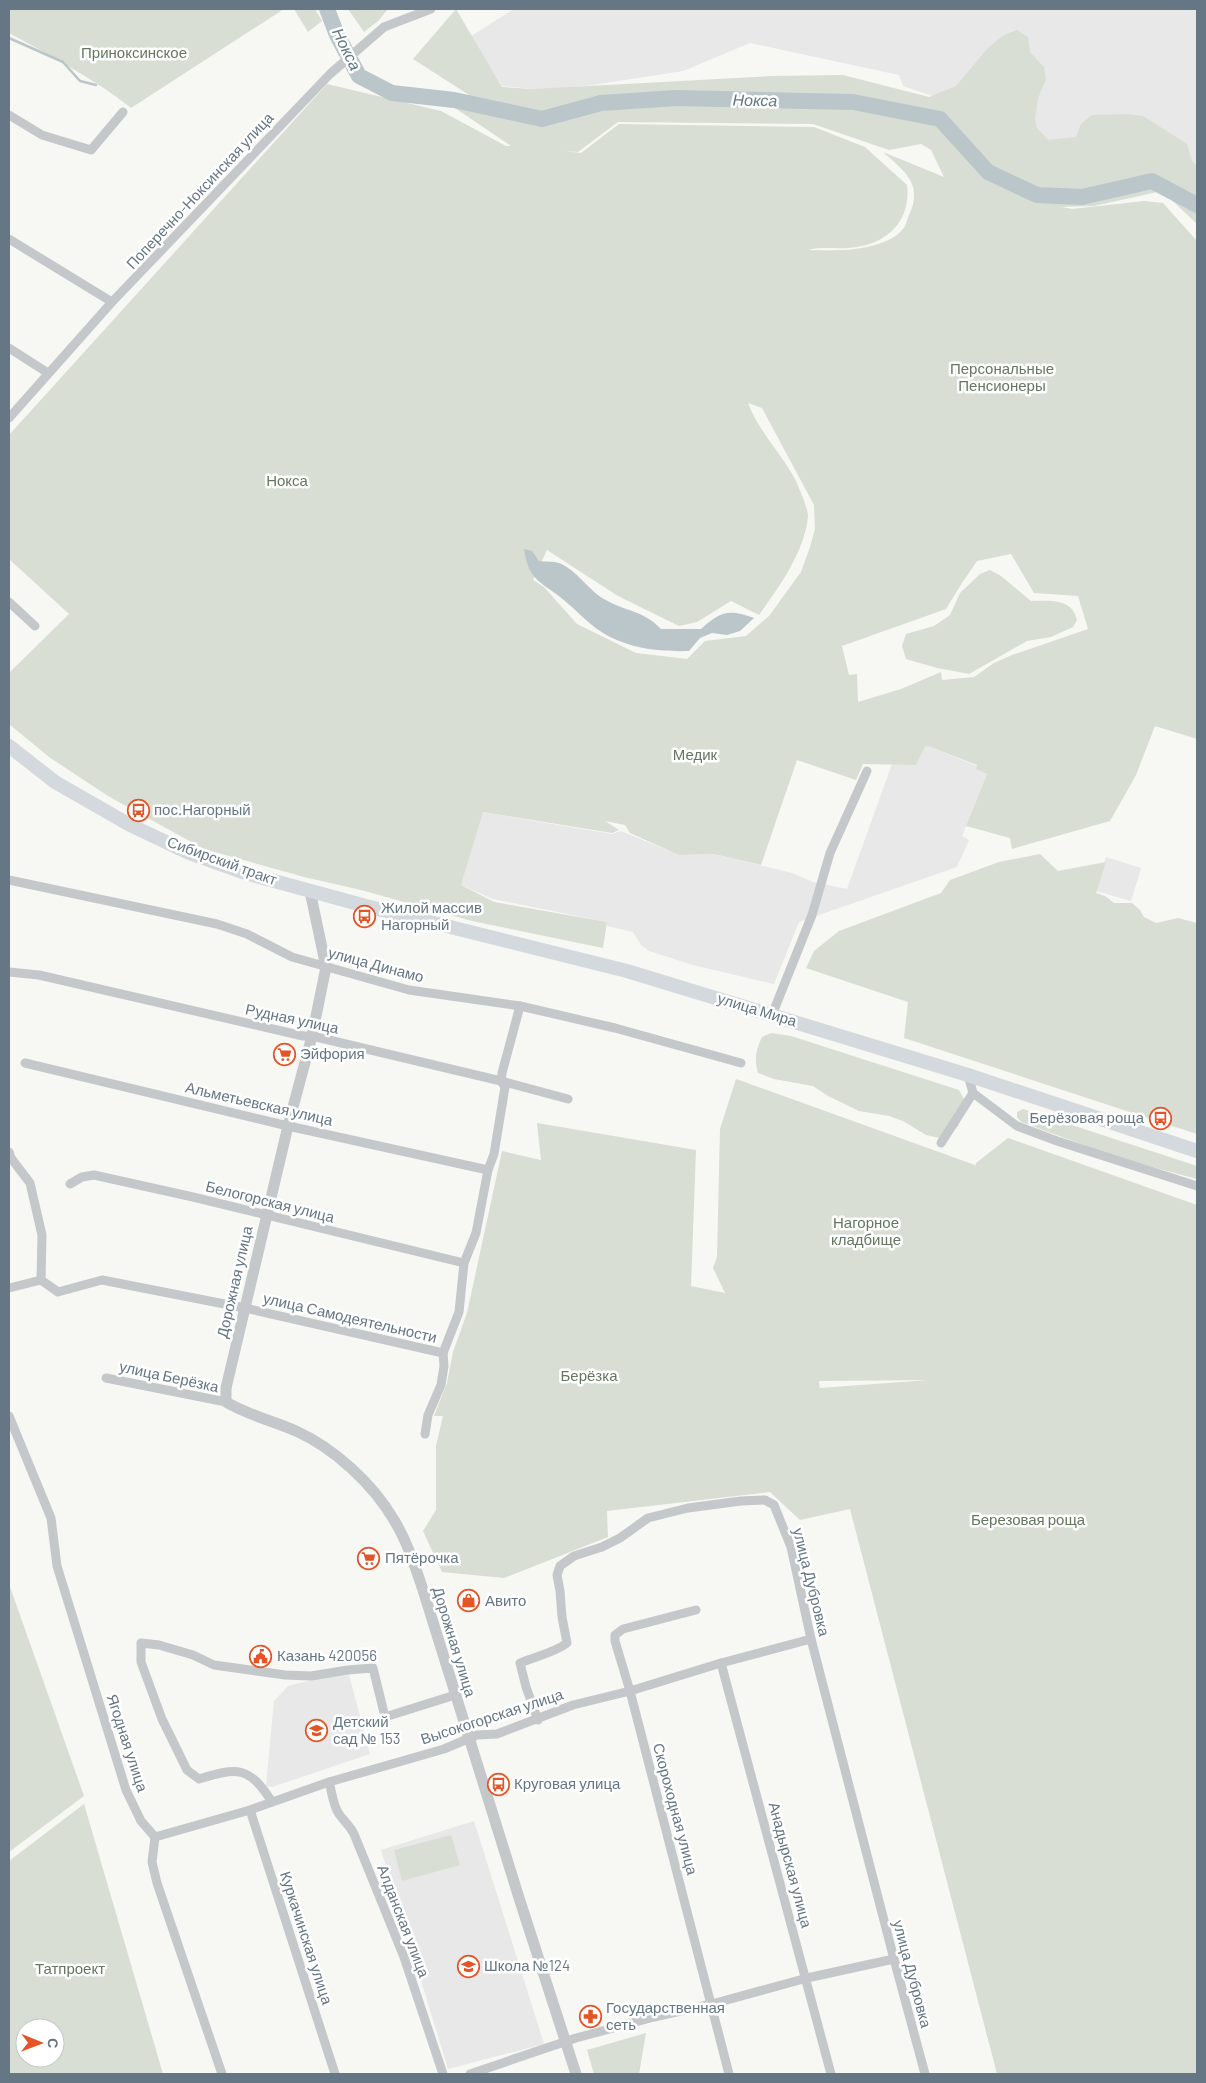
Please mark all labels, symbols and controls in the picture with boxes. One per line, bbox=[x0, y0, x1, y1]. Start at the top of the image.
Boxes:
water label: Нокса bbox=[329, 25, 366, 73]
park label: Приноксинское bbox=[81, 43, 187, 61]
water label: Нокса bbox=[732, 90, 778, 109]
street label: Поперечно-Ноксинская улица bbox=[122, 108, 277, 272]
park label: Персональные Пенсионеры bbox=[950, 359, 1054, 394]
park label: Нокса bbox=[266, 471, 309, 489]
park label: Медик bbox=[673, 745, 718, 763]
bus stop icon: пос.Нагорный bbox=[126, 798, 150, 822]
place label: пос.Нагорный bbox=[154, 800, 251, 818]
street label: Сибирский тракт bbox=[165, 832, 280, 888]
place label: Жилой массив Нагорный bbox=[381, 898, 482, 933]
bus stop icon: Жилой массив Нагорный bbox=[353, 905, 377, 929]
street label: улица Динамо bbox=[327, 943, 426, 985]
street label: улица Мира bbox=[716, 988, 800, 1030]
street label: Рудная улица bbox=[244, 999, 341, 1037]
supermarket icon: Эйфория bbox=[272, 1042, 296, 1066]
place label: Эйфория bbox=[300, 1044, 365, 1062]
street label: Альметьевская улица bbox=[184, 1077, 335, 1129]
bus stop icon: Берёзовая роща bbox=[1148, 1106, 1172, 1130]
place label: Берёзовая роща bbox=[1029, 1108, 1145, 1126]
street label: Белогорская улица bbox=[204, 1176, 337, 1226]
park label: Нагорное кладбище bbox=[831, 1213, 901, 1248]
street label: Дорожная улица bbox=[212, 1223, 256, 1339]
street label: улица Самодеятельности bbox=[262, 1288, 439, 1346]
street label: улица Берёзка bbox=[118, 1357, 221, 1395]
park label: Берёзка bbox=[561, 1366, 618, 1384]
park label: Березовая роща bbox=[971, 1510, 1086, 1528]
street label: улица Дубровка bbox=[790, 1526, 834, 1638]
supermarket icon: Пятёрочка bbox=[357, 1546, 381, 1570]
place label: Пятёрочка bbox=[385, 1548, 459, 1566]
street label: Дорожная улица bbox=[430, 1584, 480, 1700]
shop icon: Авито bbox=[457, 1589, 481, 1613]
place label: Авито bbox=[485, 1591, 526, 1609]
public building icon: Казань 420056 bbox=[249, 1644, 273, 1668]
place label: Казань 420056 bbox=[277, 1646, 377, 1664]
street label: Высокогорская улица bbox=[418, 1684, 566, 1748]
street label: Ягодная улица bbox=[104, 1692, 152, 1794]
place label: Детский сад № 153 bbox=[333, 1712, 400, 1747]
school or university icon: Детский сад № 153 bbox=[305, 1719, 329, 1743]
street label: Скороходная улица bbox=[650, 1741, 702, 1877]
bus stop icon: Круговая улица bbox=[486, 1772, 510, 1796]
place label: Круговая улица bbox=[514, 1774, 621, 1792]
street label: Анадырская улица bbox=[765, 1800, 817, 1930]
street label: Алданская улица bbox=[374, 1862, 434, 1980]
street label: Куркачинская улица bbox=[277, 1869, 337, 2007]
street label: улица Дубровка bbox=[890, 1918, 936, 2030]
school or university icon: Школа №124 bbox=[456, 1954, 480, 1978]
place label: Школа №124 bbox=[484, 1956, 570, 1974]
park label: Татпроект bbox=[35, 1959, 105, 1977]
place label: Государственная сеть bbox=[606, 1998, 725, 2033]
pharmacy icon: Государственная сеть bbox=[578, 2005, 602, 2029]
north arrow bbox=[15, 2018, 65, 2068]
text: С bbox=[45, 2038, 62, 2048]

